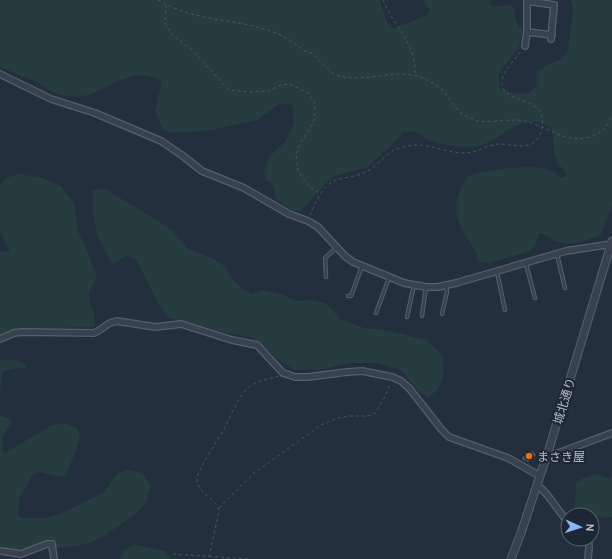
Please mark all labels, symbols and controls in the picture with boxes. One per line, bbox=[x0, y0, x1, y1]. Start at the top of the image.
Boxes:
street label: 城北通り bbox=[550, 376, 578, 426]
place label: まさき屋 bbox=[537, 449, 585, 464]
marker: まさき屋 bbox=[524, 451, 534, 461]
north arrow bbox=[560, 507, 600, 547]
text: N bbox=[583, 524, 597, 532]

